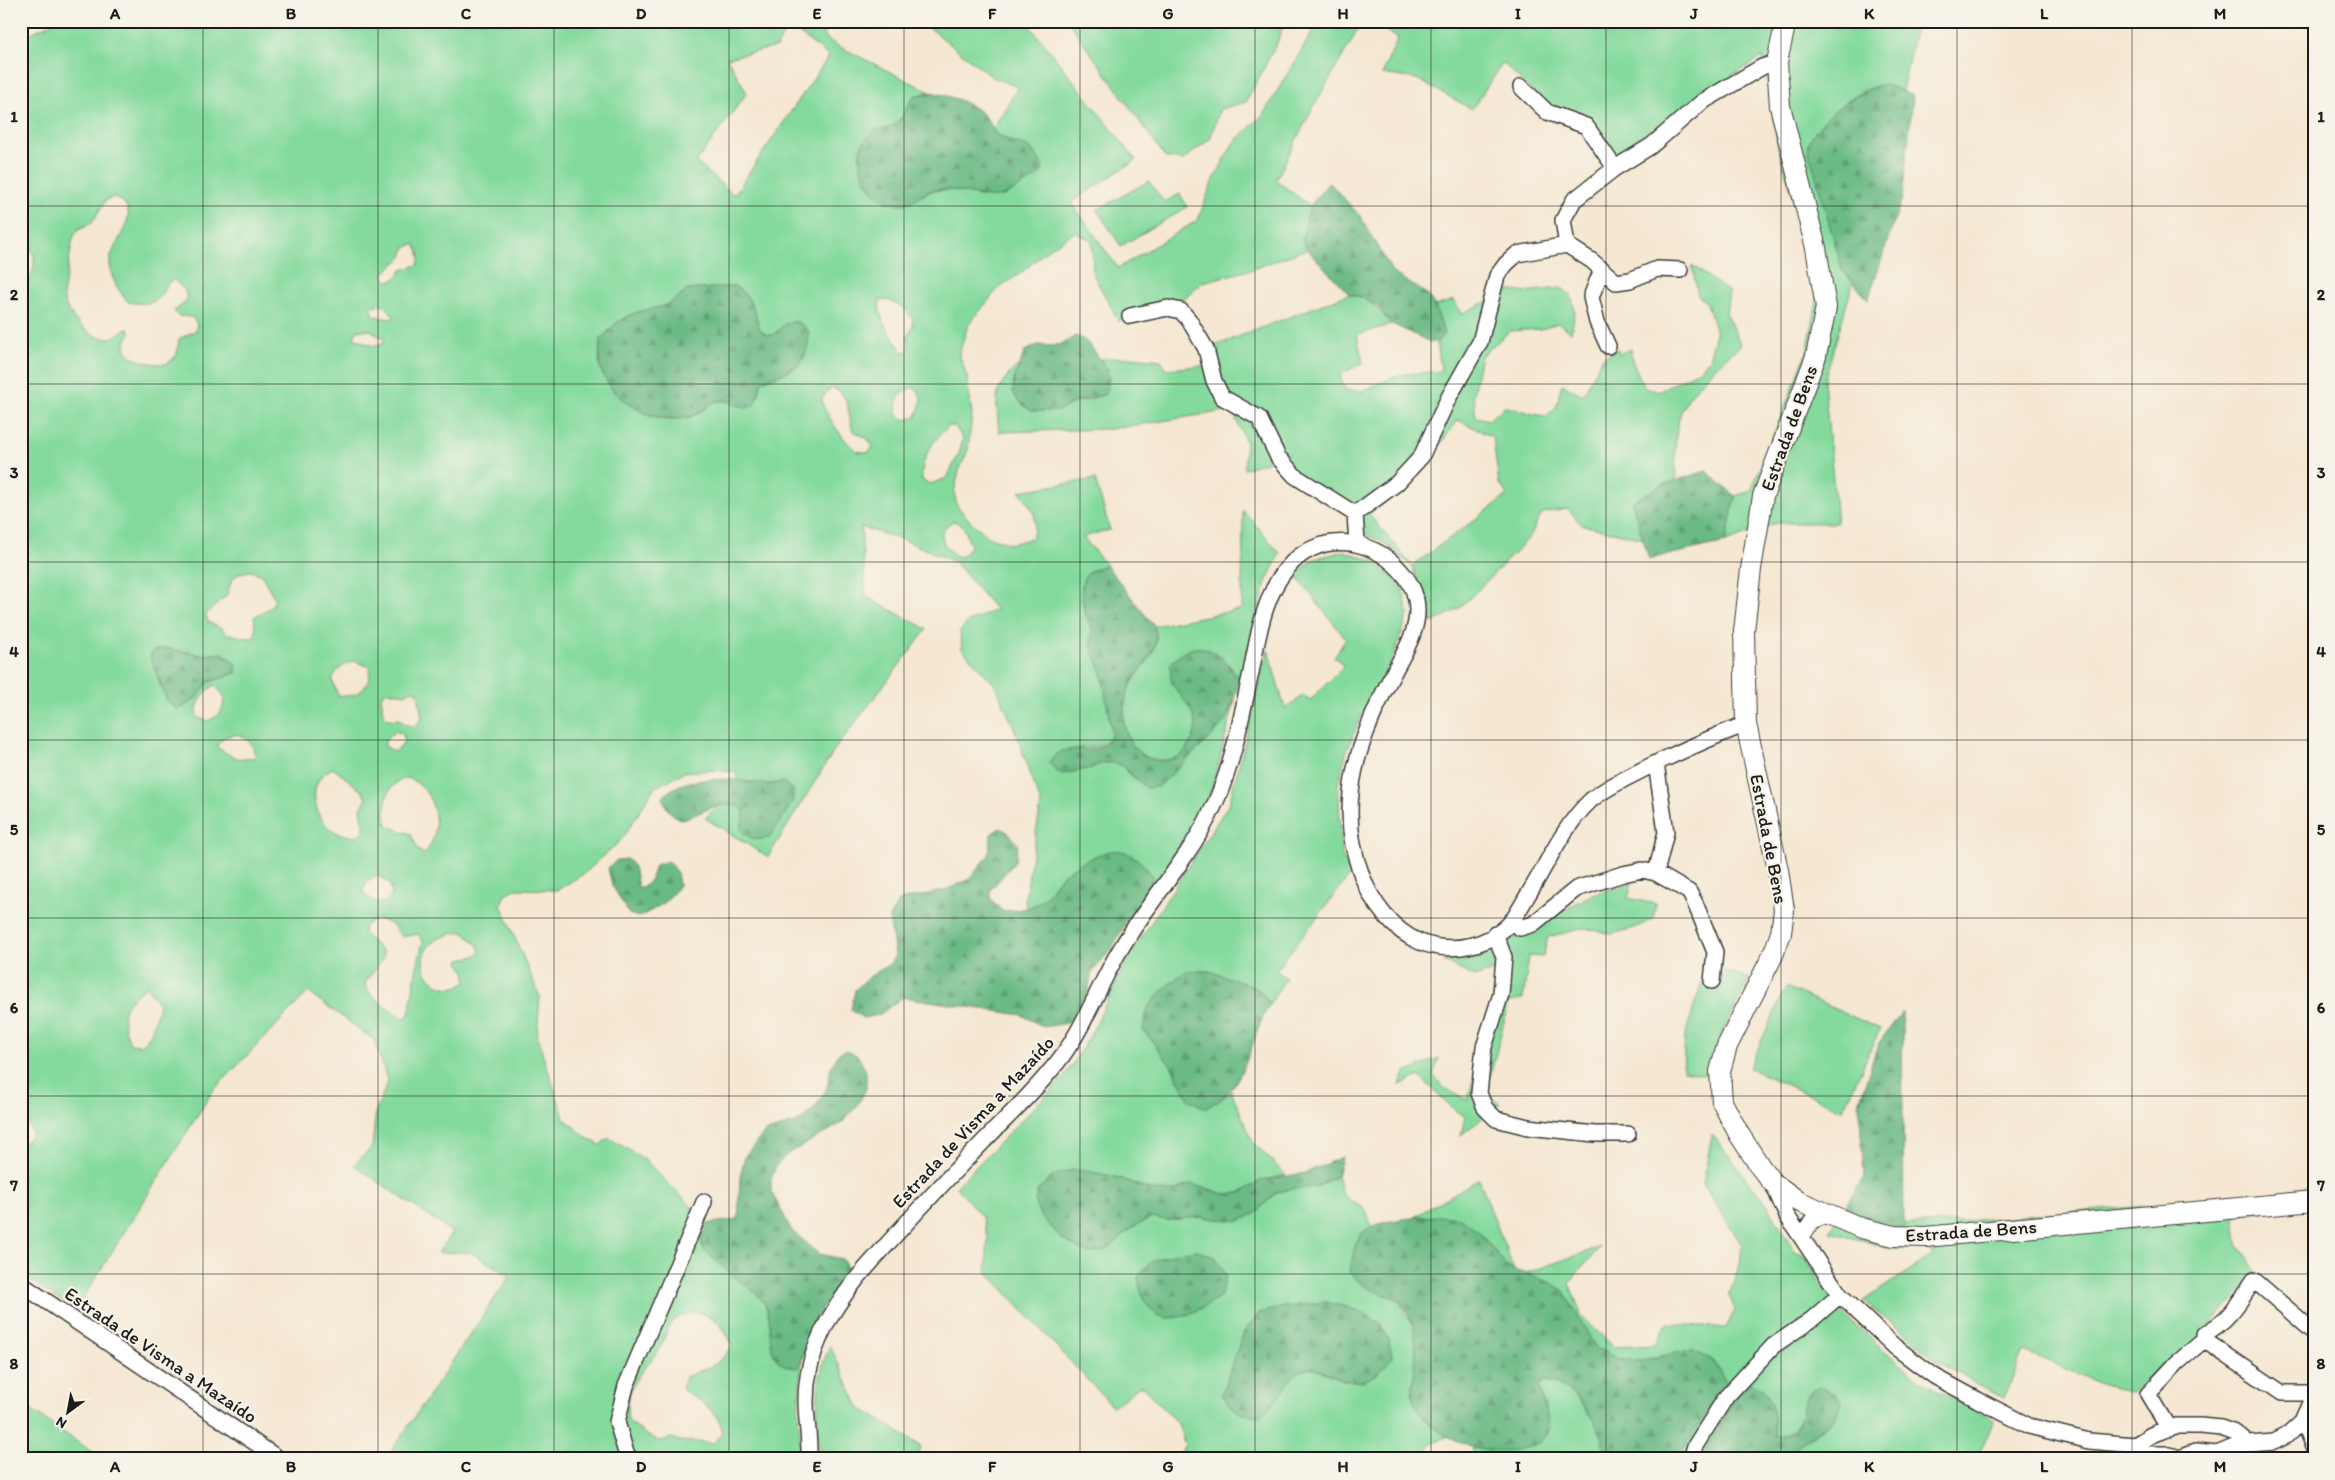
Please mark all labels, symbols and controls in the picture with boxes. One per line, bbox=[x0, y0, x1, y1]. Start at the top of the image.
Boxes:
text: A bbox=[109, 4, 121, 23]
text: B bbox=[286, 4, 297, 23]
text: C bbox=[461, 4, 472, 23]
text: D bbox=[636, 4, 647, 23]
text: E bbox=[813, 4, 822, 23]
text: F bbox=[988, 4, 997, 23]
text: G bbox=[1162, 4, 1174, 23]
text: H bbox=[1337, 4, 1349, 23]
text: I bbox=[1515, 4, 1521, 23]
text: J bbox=[1689, 4, 1698, 23]
text: K bbox=[1864, 4, 1875, 23]
text: L bbox=[2040, 4, 2049, 23]
text: M bbox=[2214, 4, 2226, 23]
text: 1 bbox=[10, 107, 18, 126]
text: 1 bbox=[2317, 107, 2325, 126]
text: 2 bbox=[10, 285, 19, 304]
text: 2 bbox=[2317, 285, 2326, 304]
street label: Estrada de Bens bbox=[1756, 362, 1822, 494]
text: 3 bbox=[10, 463, 19, 482]
text: 3 bbox=[2317, 463, 2326, 482]
text: 4 bbox=[9, 642, 19, 661]
text: 4 bbox=[2316, 642, 2326, 661]
street label: Estrada de Bens bbox=[1745, 772, 1793, 906]
text: 5 bbox=[10, 820, 19, 839]
text: 5 bbox=[2317, 820, 2326, 839]
text: 6 bbox=[10, 998, 19, 1017]
text: 6 bbox=[2317, 998, 2326, 1017]
street label: Estrada de Visma a Mazaído bbox=[887, 1031, 1059, 1213]
text: 7 bbox=[9, 1176, 18, 1195]
text: 7 bbox=[2316, 1176, 2325, 1195]
street label: Estrada de Bens bbox=[1904, 1215, 2038, 1247]
street label: Estrada de Visma a Mazaído bbox=[60, 1282, 262, 1428]
text: 8 bbox=[10, 1354, 19, 1373]
text: 8 bbox=[2317, 1354, 2326, 1373]
north arrow bbox=[42, 1388, 92, 1438]
text: N bbox=[53, 1413, 70, 1432]
text: A bbox=[109, 1457, 121, 1476]
text: B bbox=[286, 1457, 297, 1476]
text: C bbox=[461, 1457, 472, 1476]
text: D bbox=[636, 1457, 647, 1476]
text: E bbox=[813, 1457, 822, 1476]
text: F bbox=[988, 1457, 997, 1476]
text: G bbox=[1162, 1457, 1174, 1476]
text: H bbox=[1337, 1457, 1349, 1476]
text: I bbox=[1515, 1457, 1521, 1476]
text: J bbox=[1689, 1457, 1698, 1476]
text: K bbox=[1864, 1457, 1875, 1476]
text: L bbox=[2040, 1457, 2049, 1476]
text: M bbox=[2214, 1457, 2226, 1476]

